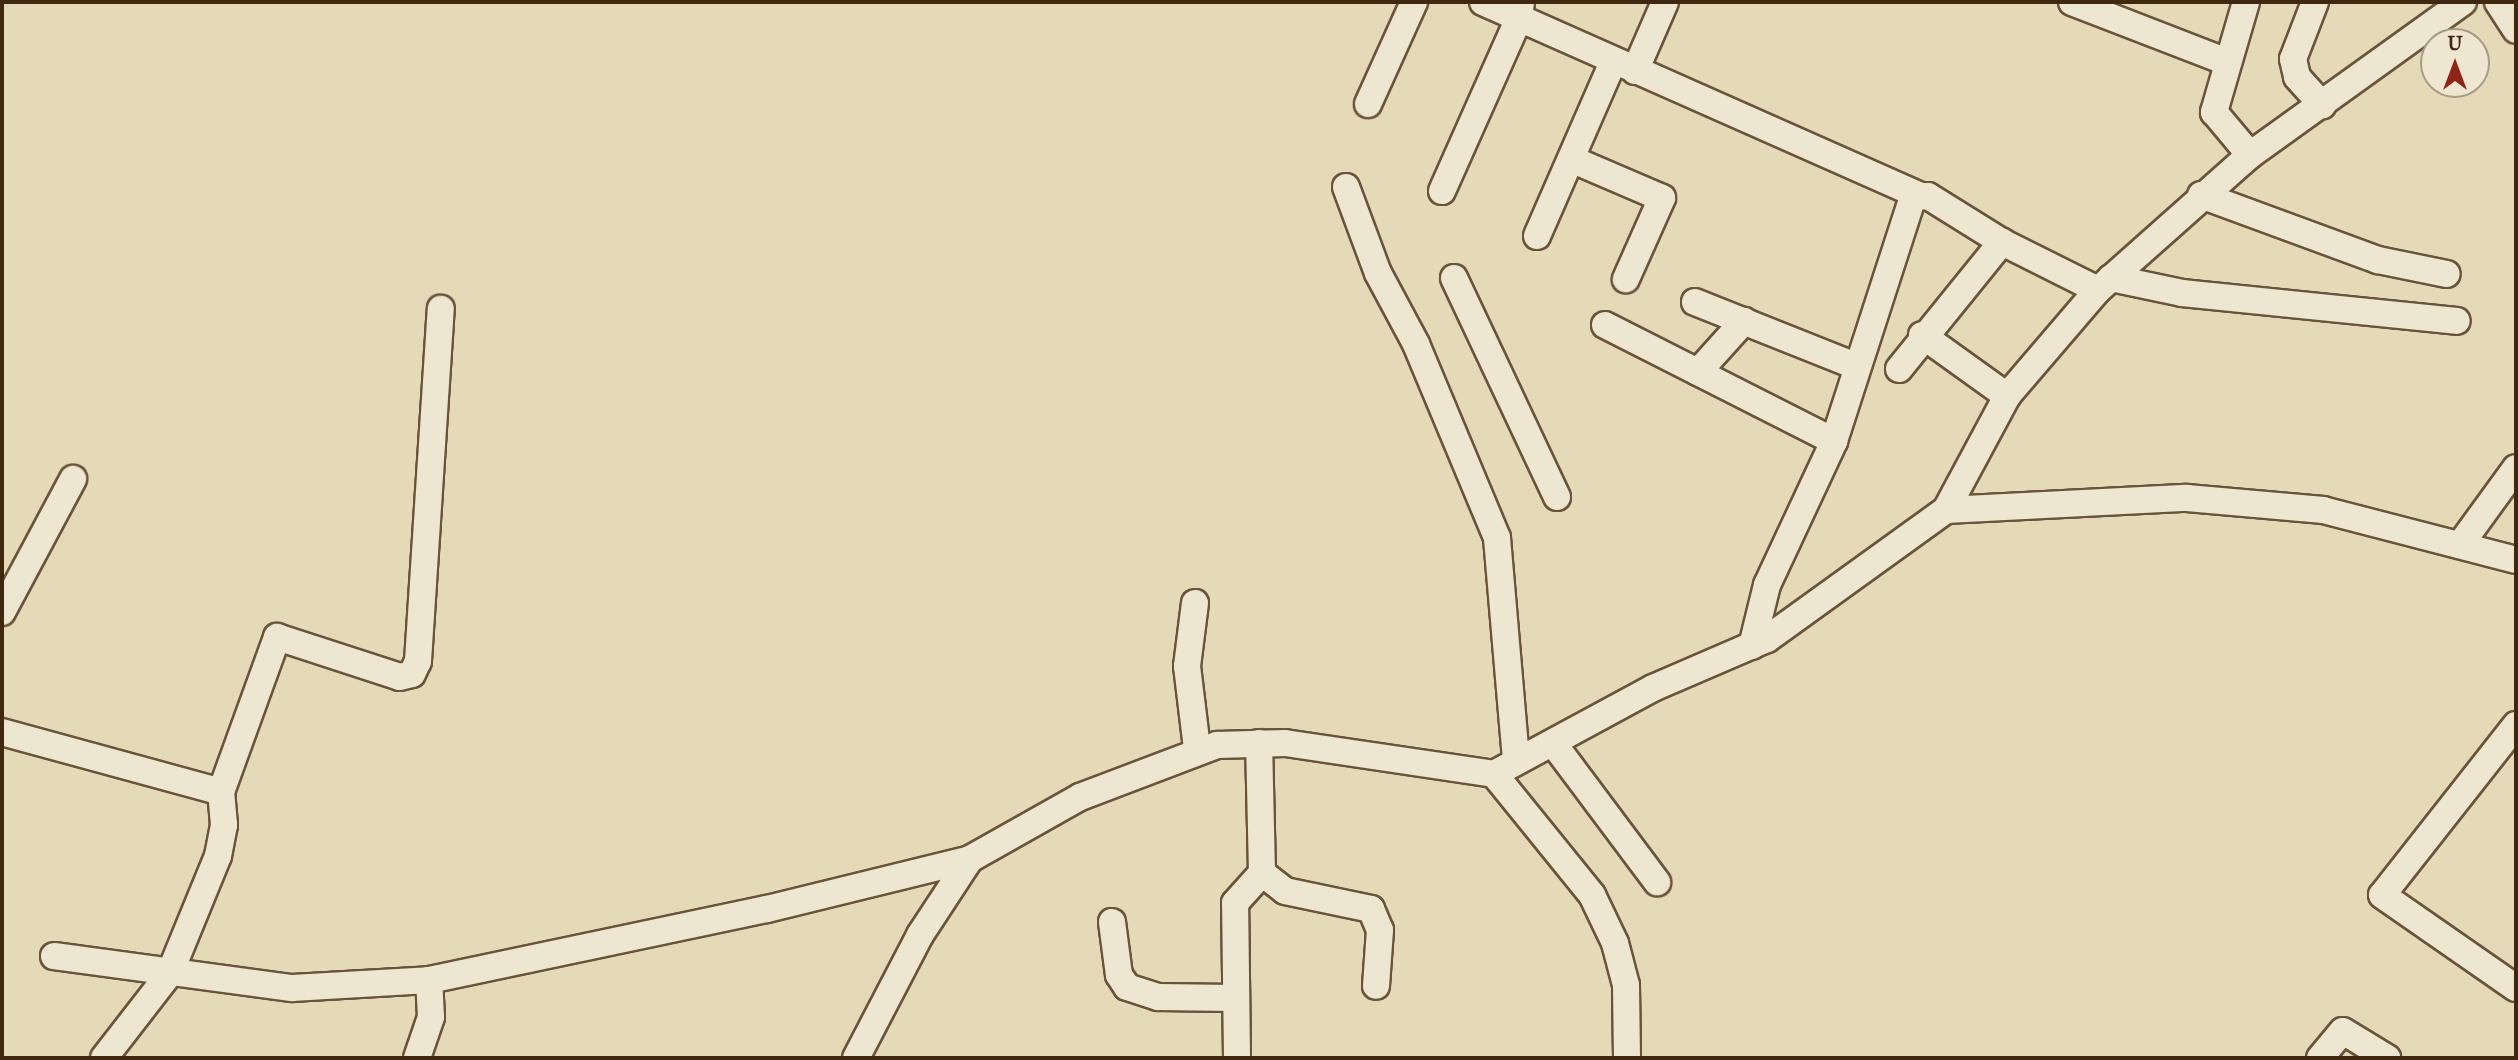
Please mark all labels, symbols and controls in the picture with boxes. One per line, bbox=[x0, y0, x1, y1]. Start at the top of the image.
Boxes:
north arrow bbox=[2420, 28, 2490, 98]
text: U bbox=[2447, 32, 2463, 55]

